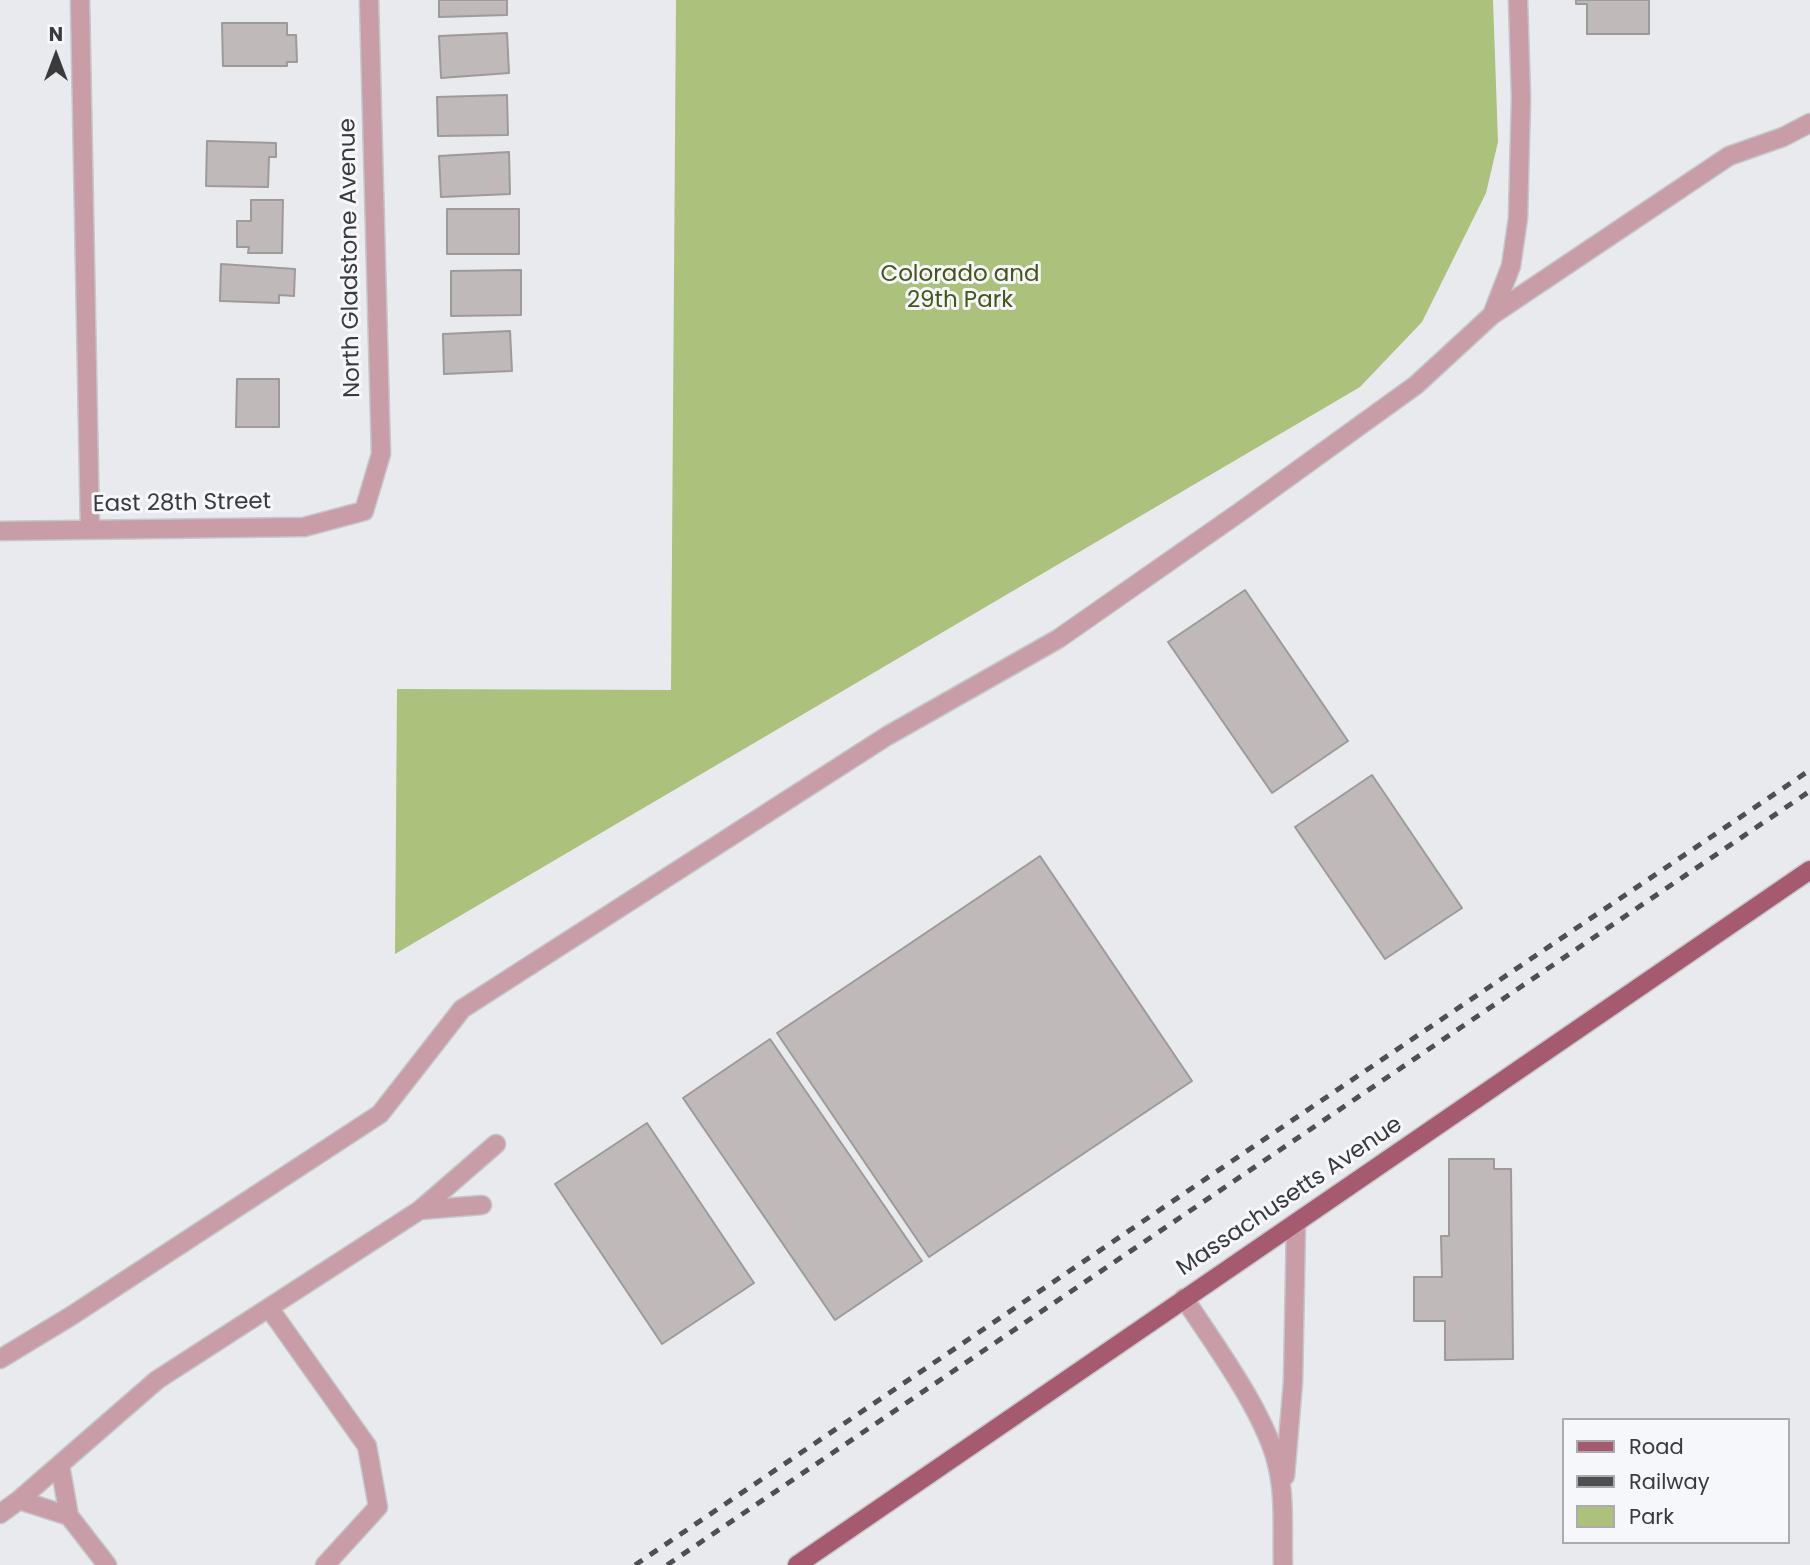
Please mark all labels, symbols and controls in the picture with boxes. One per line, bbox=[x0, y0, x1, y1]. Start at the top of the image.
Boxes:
north arrow bbox=[21, 21, 91, 91]
text: N bbox=[49, 21, 63, 48]
street label: North Gladstone Avenue bbox=[335, 118, 367, 398]
park label: Colorado and 29th Park bbox=[880, 261, 1040, 315]
street label: East 28th Street bbox=[93, 489, 271, 519]
street label: Massachusetts Avenue bbox=[1172, 1111, 1408, 1283]
legend bbox=[1562, 1418, 1789, 1544]
text: Road bbox=[1629, 1432, 1684, 1461]
text: Railway bbox=[1629, 1467, 1710, 1496]
text: Park bbox=[1629, 1502, 1674, 1531]

